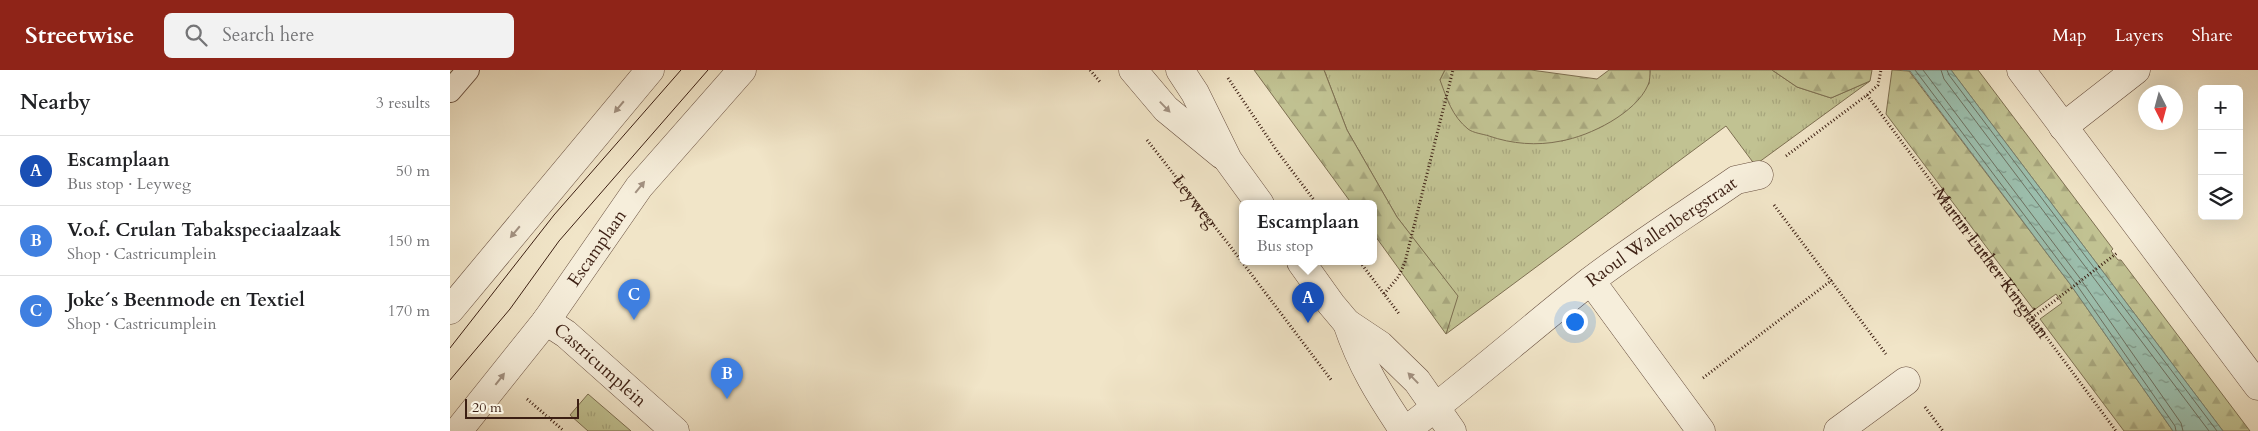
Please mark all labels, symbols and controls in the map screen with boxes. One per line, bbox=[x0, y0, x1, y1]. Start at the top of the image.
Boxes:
search box bbox=[164, 13, 514, 58]
text: Streetwise bbox=[25, 19, 134, 52]
icon: search bbox=[182, 21, 210, 49]
text: Search here bbox=[222, 22, 314, 48]
text: Map bbox=[2052, 23, 2087, 48]
text: Layers bbox=[2115, 23, 2164, 48]
text: Share bbox=[2192, 23, 2233, 48]
north arrow bbox=[2138, 85, 2183, 130]
map controls bbox=[2198, 85, 2243, 220]
button: + bbox=[2198, 85, 2243, 130]
text: Nearby bbox=[20, 88, 91, 117]
text: 3 results bbox=[376, 92, 430, 114]
one-way arrow bbox=[613, 101, 624, 114]
one-way arrow bbox=[1159, 101, 1171, 113]
button: − bbox=[2198, 130, 2243, 175]
text: Escamplaan bbox=[67, 147, 170, 173]
text: A bbox=[30, 160, 42, 182]
text: 50 m bbox=[396, 160, 430, 182]
street label: Leyweg bbox=[1166, 170, 1224, 234]
street label: Raoul Wallenbergstraat bbox=[1581, 171, 1743, 293]
text: Bus stop · Leyweg bbox=[67, 173, 191, 195]
button: layers bbox=[2198, 175, 2243, 220]
one-way arrow bbox=[634, 181, 645, 194]
street label: Martin Luther Kinglaan bbox=[1927, 183, 2056, 345]
popup bbox=[1239, 200, 1377, 265]
street label: Escamplaan bbox=[562, 204, 633, 291]
text: Escamplaan bbox=[1257, 209, 1359, 235]
text: V.o.f. Crulan Tabakspeciaalzaak bbox=[67, 217, 341, 243]
one-way arrow bbox=[509, 225, 520, 238]
text: B bbox=[30, 230, 42, 252]
text: 150 m bbox=[388, 230, 430, 252]
text: Bus stop bbox=[1257, 235, 1314, 257]
text: Shop · Castricumplein bbox=[67, 243, 217, 265]
pin: C bbox=[618, 279, 650, 320]
pin: A bbox=[1292, 282, 1324, 323]
text: Joke´s Beenmode en Textiel bbox=[67, 287, 305, 313]
text: C bbox=[30, 300, 42, 322]
text: 170 m bbox=[388, 300, 430, 322]
your location bbox=[1562, 309, 1588, 335]
text: Shop · Castricumplein bbox=[67, 313, 217, 335]
street label: Castricumplein bbox=[549, 317, 652, 413]
pin: B bbox=[711, 358, 743, 399]
one-way arrow bbox=[1407, 372, 1419, 384]
one-way arrow bbox=[494, 373, 505, 386]
scale bar bbox=[465, 396, 579, 419]
text: 20 m bbox=[472, 398, 502, 417]

